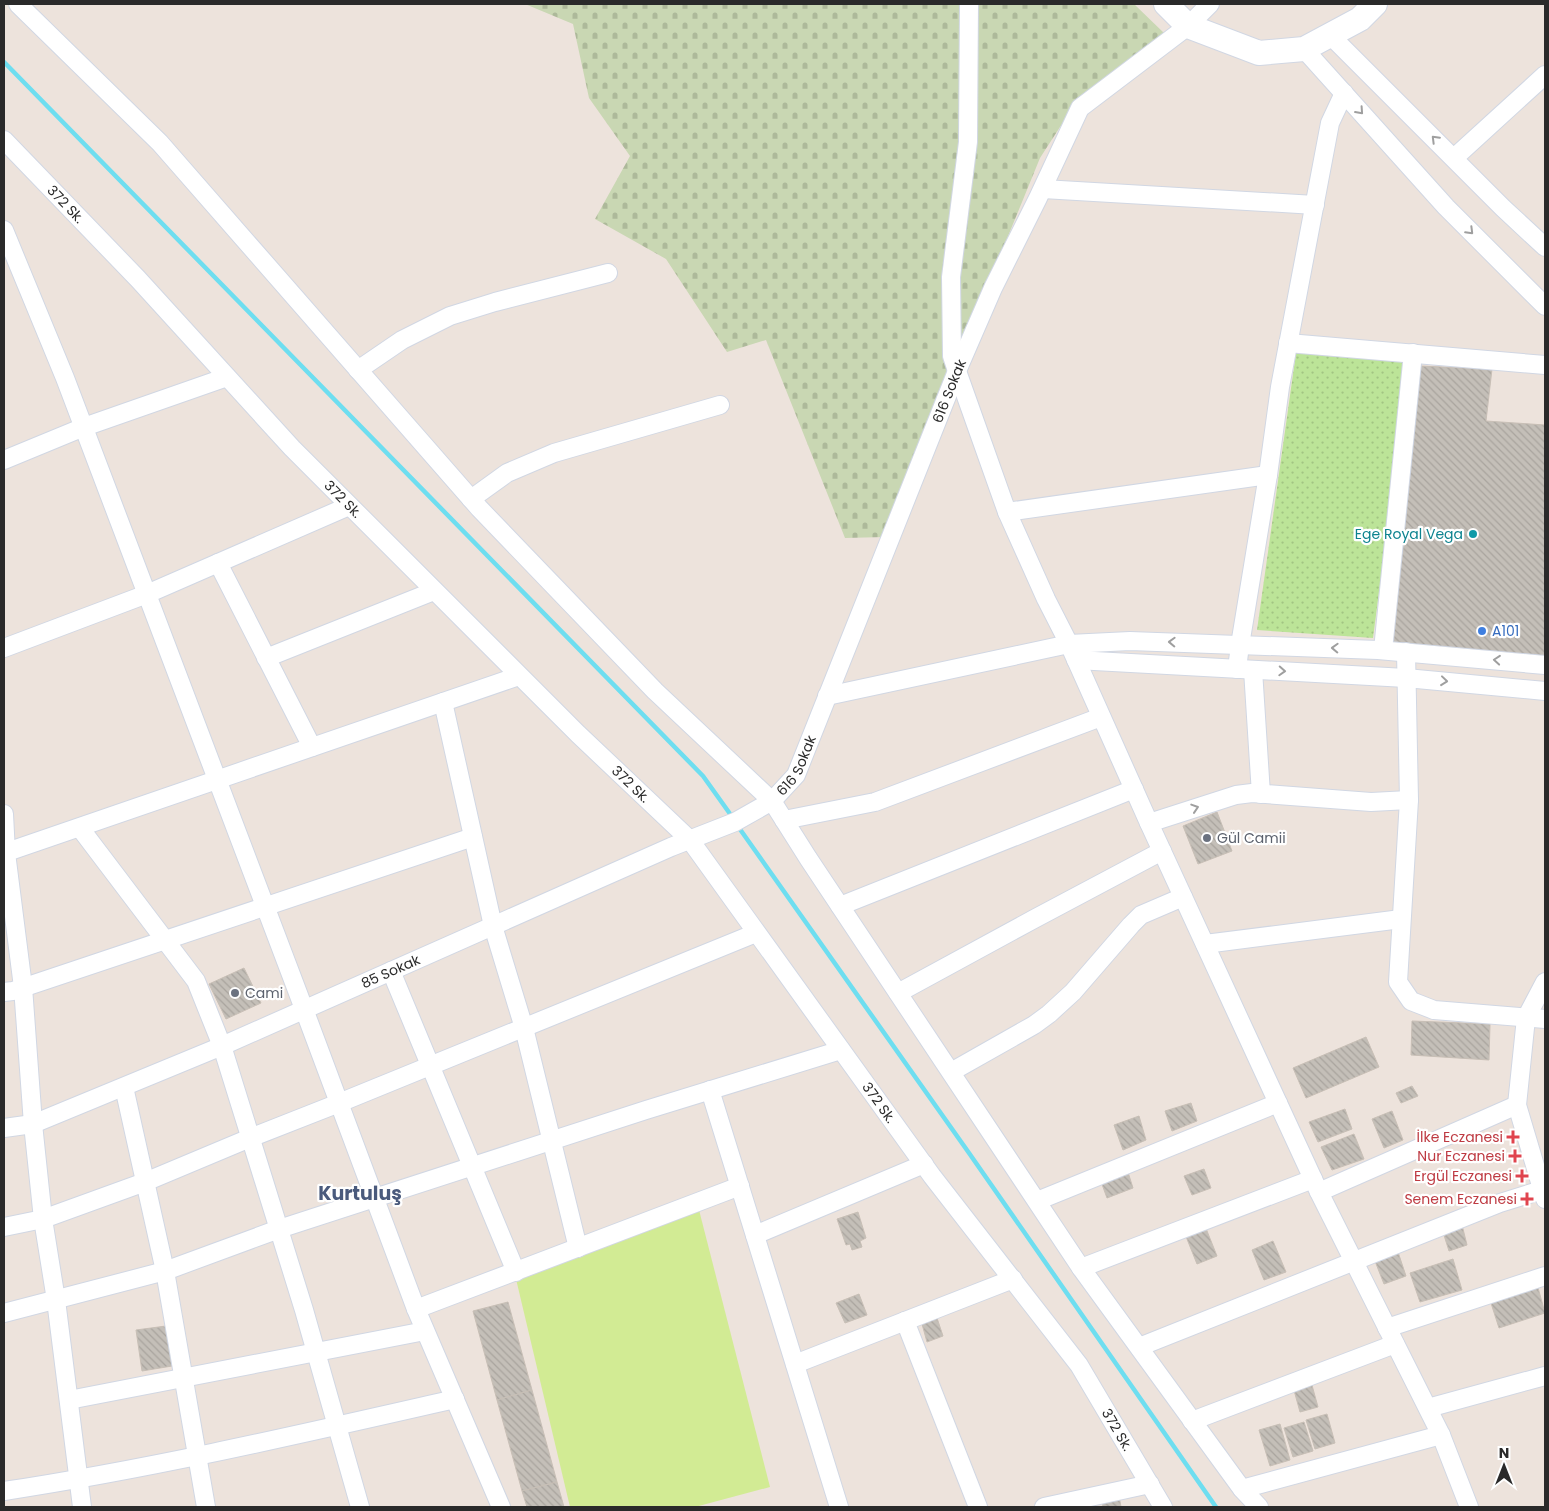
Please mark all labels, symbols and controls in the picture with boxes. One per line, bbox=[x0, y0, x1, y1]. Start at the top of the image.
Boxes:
one-way arrow bbox=[1354, 106, 1363, 115]
one-way arrow bbox=[1432, 136, 1441, 145]
street label: 372 Sk. bbox=[43, 181, 89, 228]
one-way arrow bbox=[1464, 225, 1473, 234]
street label: 616 Sokak bbox=[927, 355, 971, 426]
street label: 372 Sk. bbox=[320, 476, 367, 523]
place label: Ege Royal Vega bbox=[1355, 524, 1463, 544]
marker: Ege Royal Vega bbox=[1467, 528, 1479, 540]
place label: A101 bbox=[1492, 621, 1519, 641]
marker: A101 bbox=[1476, 625, 1488, 637]
one-way arrow bbox=[1168, 637, 1176, 648]
one-way arrow bbox=[1330, 643, 1338, 654]
one-way arrow bbox=[1492, 655, 1500, 666]
one-way arrow bbox=[1278, 666, 1286, 677]
one-way arrow bbox=[1441, 675, 1449, 686]
street label: 616 Sokak bbox=[772, 732, 821, 800]
street label: 372 Sk. bbox=[607, 761, 655, 807]
one-way arrow bbox=[1191, 804, 1199, 814]
place label: Gül Camii bbox=[1217, 828, 1286, 848]
marker: Gül Camii bbox=[1201, 832, 1213, 844]
street label: 85 Sokak bbox=[358, 949, 424, 993]
place label: Cami bbox=[245, 983, 283, 1003]
marker: Cami bbox=[229, 987, 241, 999]
street label: 372 Sk. bbox=[858, 1078, 901, 1127]
place label: İlke Eczanesi bbox=[1417, 1127, 1503, 1147]
marker: İlke Eczanesi bbox=[1507, 1131, 1519, 1143]
place label: Nur Eczanesi bbox=[1417, 1146, 1505, 1166]
marker: Nur Eczanesi bbox=[1509, 1150, 1521, 1162]
place label: Ergül Eczanesi bbox=[1414, 1166, 1512, 1186]
marker: Ergül Eczanesi bbox=[1516, 1170, 1528, 1182]
district label: Kurtuluş bbox=[318, 1180, 402, 1207]
place label: Senem Eczanesi bbox=[1404, 1189, 1517, 1209]
marker: Senem Eczanesi bbox=[1521, 1193, 1533, 1205]
street label: 372 Sk. bbox=[1097, 1405, 1138, 1455]
north arrow bbox=[1479, 1441, 1529, 1491]
text: N bbox=[1499, 1443, 1509, 1463]

